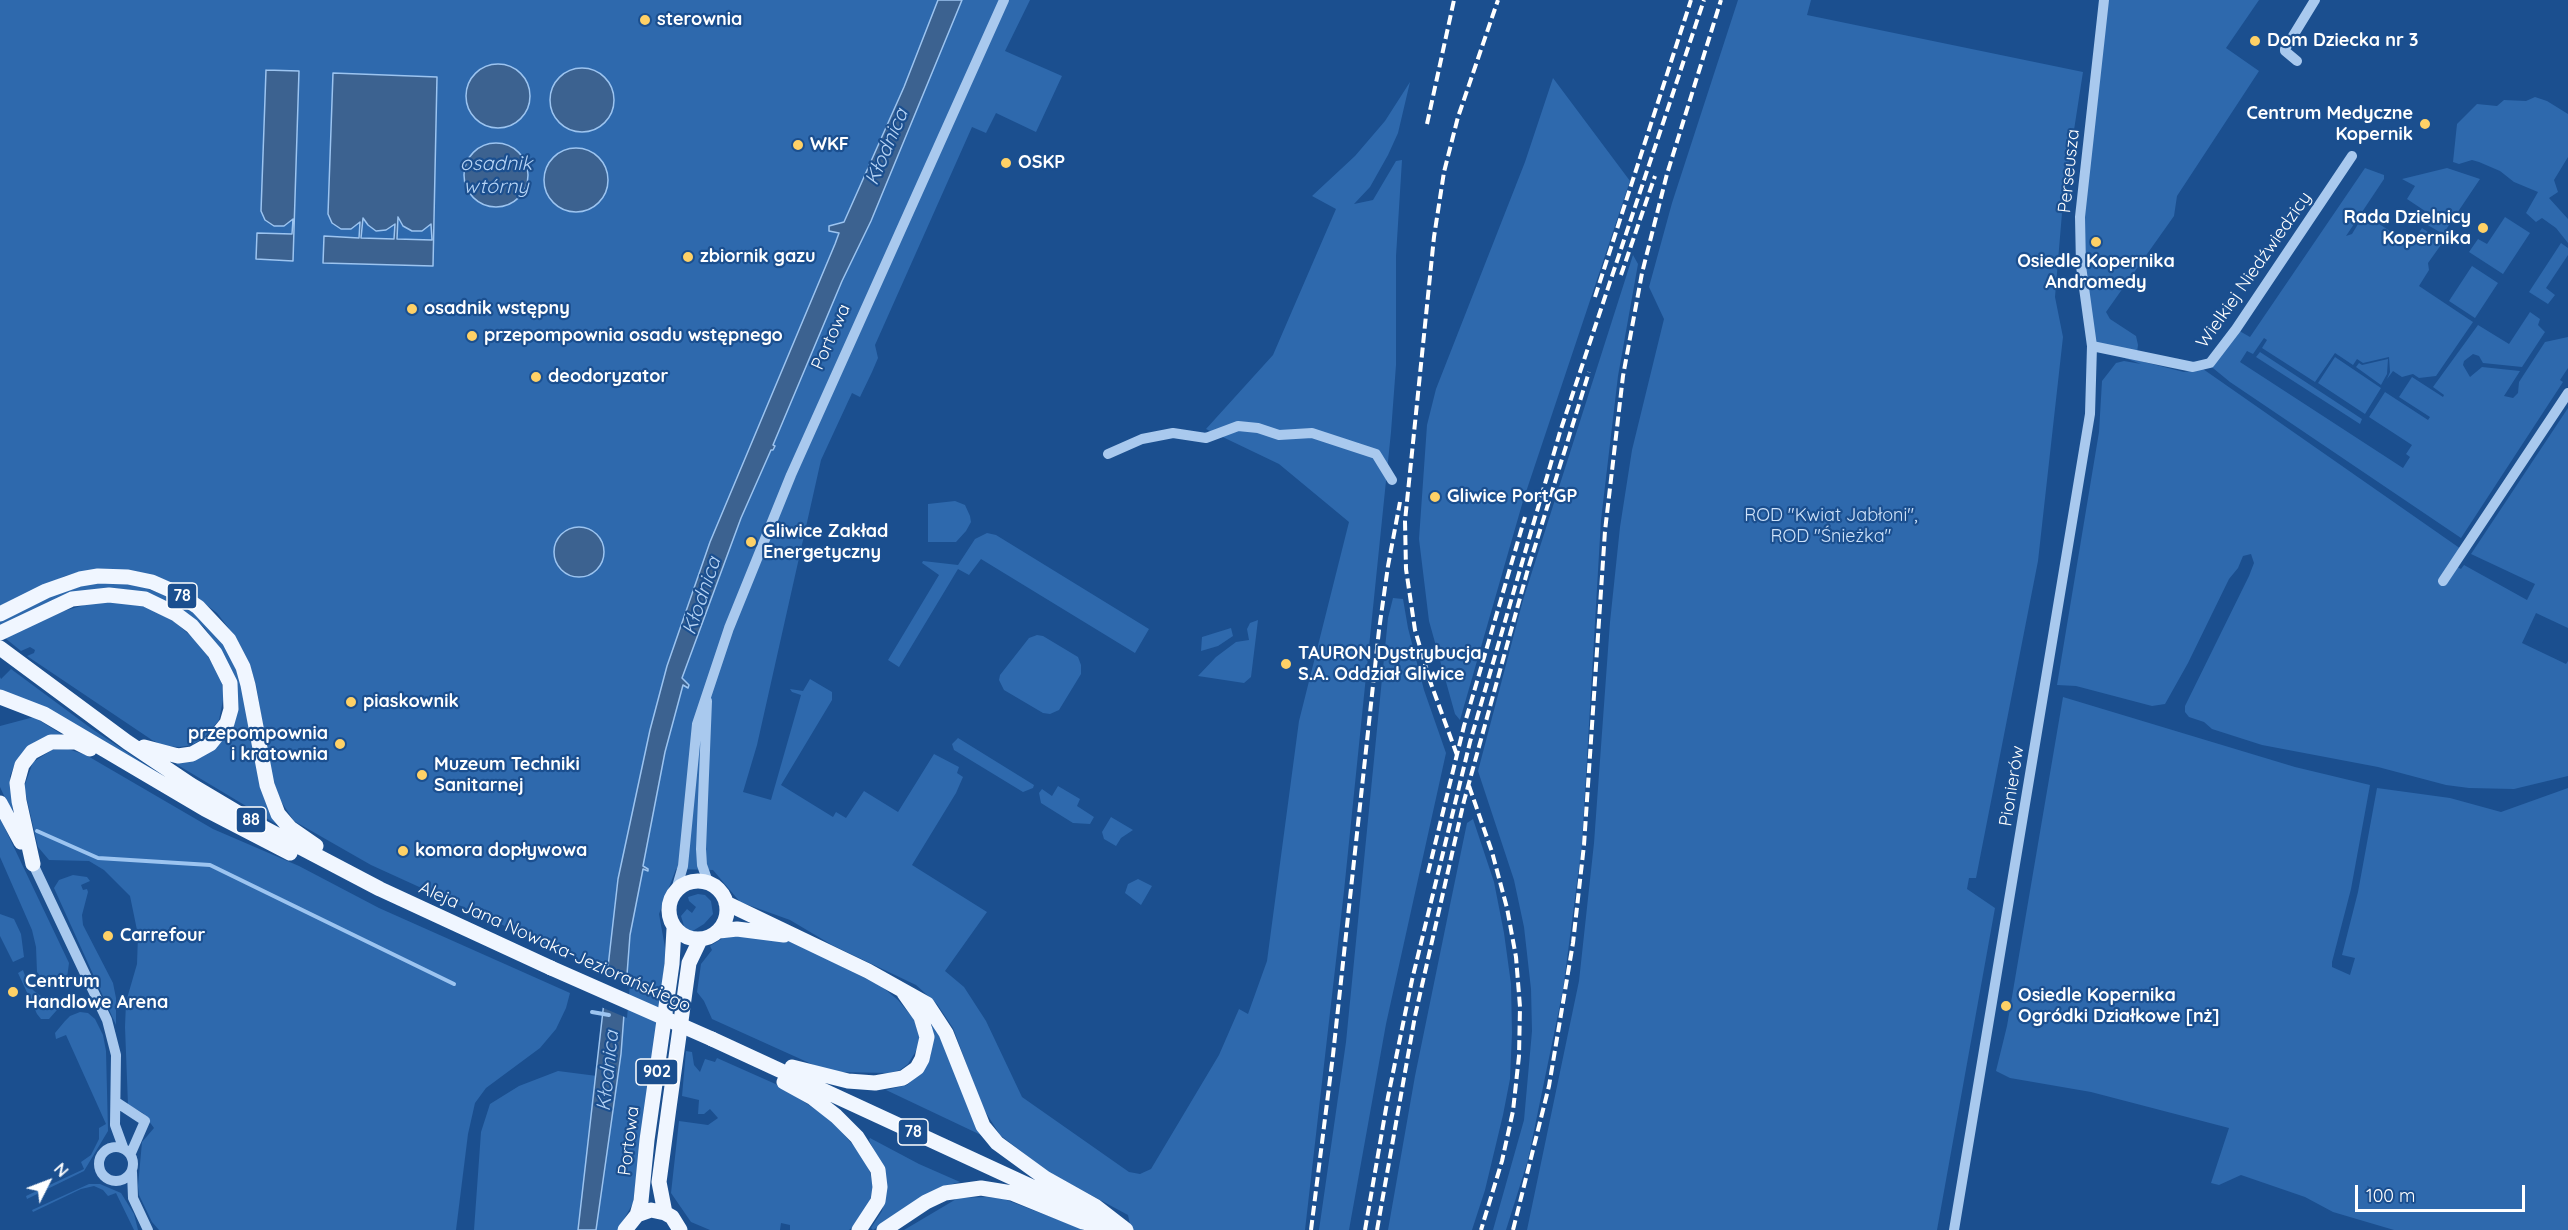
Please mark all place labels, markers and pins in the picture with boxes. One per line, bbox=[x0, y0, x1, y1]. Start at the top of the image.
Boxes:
place label: sterownia bbox=[657, 9, 742, 31]
marker: sterownia bbox=[638, 13, 652, 27]
place label: Dom Dziecka nr 3 bbox=[2267, 30, 2418, 52]
marker: Dom Dziecka nr 3 bbox=[2248, 34, 2262, 48]
place label: Centrum Medyczne Kopernik bbox=[2246, 103, 2413, 146]
marker: Centrum Medyczne Kopernik bbox=[2418, 117, 2432, 131]
place label: WKF bbox=[810, 134, 849, 156]
marker: WKF bbox=[791, 138, 805, 152]
place label: OSKP bbox=[1018, 152, 1065, 174]
marker: OSKP bbox=[999, 156, 1013, 170]
place label: Rada Dzielnicy Kopernika bbox=[2343, 207, 2471, 250]
marker: Rada Dzielnicy Kopernika bbox=[2476, 221, 2490, 235]
marker: Osiedle Kopernika Andromedy bbox=[2089, 235, 2103, 249]
place label: zbiornik gazu bbox=[700, 246, 816, 268]
marker: zbiornik gazu bbox=[681, 250, 695, 264]
place label: Osiedle Kopernika Andromedy bbox=[2017, 251, 2175, 294]
place label: osadnik wstępny bbox=[424, 298, 570, 320]
marker: osadnik wstępny bbox=[405, 302, 419, 316]
place label: przepompownia osadu wstępnego bbox=[484, 325, 783, 347]
marker: przepompownia osadu wstępnego bbox=[465, 329, 479, 343]
place label: deodoryzator bbox=[548, 366, 668, 388]
marker: deodoryzator bbox=[529, 370, 543, 384]
place label: Gliwice Port GP bbox=[1447, 486, 1577, 508]
marker: Gliwice Port GP bbox=[1428, 490, 1442, 504]
place label: Gliwice Zakład Energetyczny bbox=[763, 521, 888, 564]
marker: Gliwice Zakład Energetyczny bbox=[744, 535, 758, 549]
place label: TAURON Dystrybucja S.A. Oddział Gliwice bbox=[1298, 643, 1482, 686]
marker: TAURON Dystrybucja S.A. Oddział Gliwice bbox=[1279, 657, 1293, 671]
place label: piaskownik bbox=[363, 691, 459, 713]
marker: piaskownik bbox=[344, 695, 358, 709]
place label: przepompownia i kratownia bbox=[188, 723, 328, 766]
marker: przepompownia i kratownia bbox=[333, 737, 347, 751]
place label: Muzeum Techniki Sanitarnej bbox=[434, 754, 580, 796]
marker: Muzeum Techniki Sanitarnej bbox=[415, 768, 429, 782]
place label: komora dopływowa bbox=[415, 840, 587, 862]
marker: komora dopływowa bbox=[396, 844, 410, 858]
place label: Carrefour bbox=[120, 925, 205, 947]
marker: Carrefour bbox=[101, 929, 115, 943]
place label: Centrum Handlowe Arena bbox=[25, 971, 168, 1014]
marker: Centrum Handlowe Arena bbox=[6, 985, 20, 999]
place label: Osiedle Kopernika Ogródki Działkowe [nż] bbox=[2018, 985, 2220, 1028]
marker: Osiedle Kopernika Ogródki Działkowe [nż] bbox=[1999, 999, 2013, 1013]

